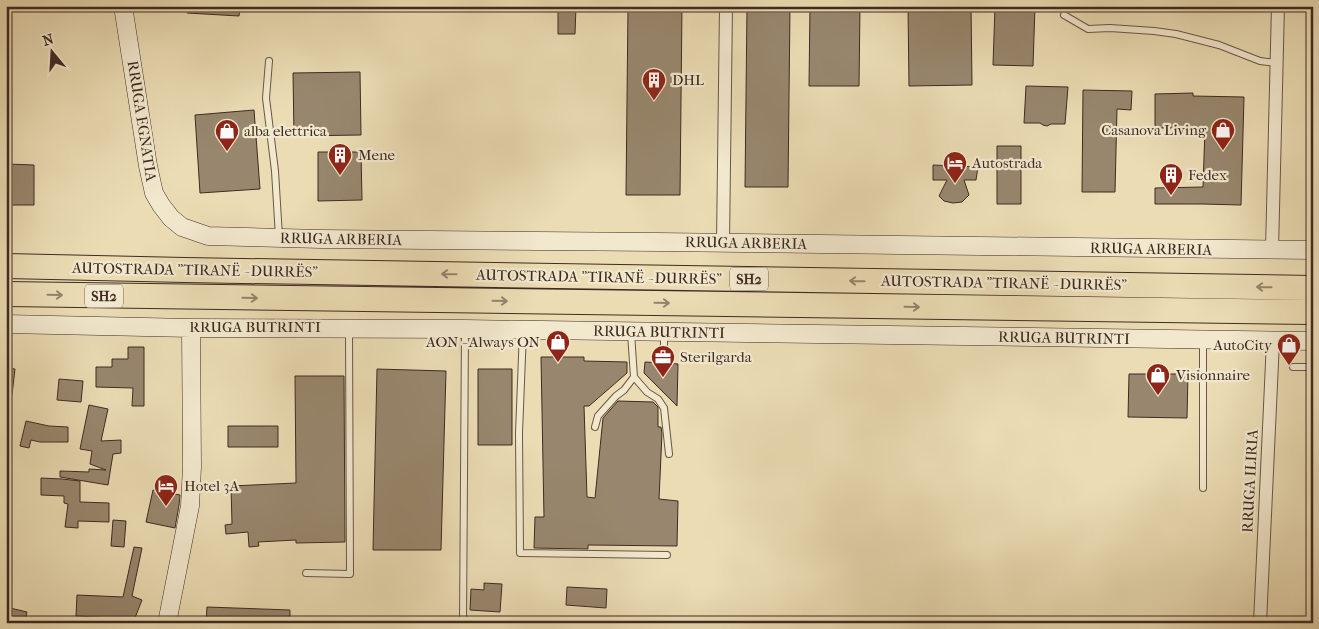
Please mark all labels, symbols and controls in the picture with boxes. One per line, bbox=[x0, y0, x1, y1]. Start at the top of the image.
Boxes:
north arrow bbox=[28, 28, 78, 78]
text: N bbox=[40, 30, 56, 50]
street label: RRUGA EGNATIA bbox=[124, 59, 160, 183]
building icon: DHL bbox=[641, 67, 667, 101]
place label: DHL bbox=[672, 71, 704, 89]
shop icon: Casanova Living bbox=[1210, 117, 1236, 151]
shop icon: alba elettrica bbox=[214, 118, 240, 152]
place label: Casanova Living bbox=[1101, 121, 1207, 139]
place label: alba elettrica bbox=[244, 122, 328, 140]
building icon: Mene bbox=[327, 142, 353, 176]
place label: Mene bbox=[358, 146, 396, 164]
hotel icon: Autostrada bbox=[942, 150, 968, 184]
place label: Autostrada bbox=[971, 154, 1043, 172]
building icon: Fedex bbox=[1158, 162, 1184, 196]
place label: Fedex bbox=[1188, 166, 1227, 184]
street label: RRUGA ARBERIA bbox=[280, 229, 403, 249]
street label: RRUGA ARBERIA bbox=[685, 233, 808, 253]
street label: RRUGA ARBERIA bbox=[1090, 239, 1213, 259]
street label: AUTOSTRADA "TIRANË - DURRËS" bbox=[71, 259, 318, 281]
street label: AUTOSTRADA "TIRANË - DURRËS" bbox=[475, 266, 722, 288]
road number: SH2 bbox=[730, 268, 768, 290]
one-way arrow bbox=[441, 269, 458, 279]
street label: AUTOSTRADA "TIRANË - DURRËS" bbox=[880, 272, 1127, 294]
one-way arrow bbox=[849, 276, 865, 285]
one-way arrow bbox=[1256, 282, 1272, 292]
road number: SH2 bbox=[85, 284, 123, 308]
one-way arrow bbox=[46, 290, 63, 300]
one-way arrow bbox=[242, 293, 258, 303]
one-way arrow bbox=[492, 296, 508, 306]
one-way arrow bbox=[654, 298, 670, 308]
one-way arrow bbox=[904, 302, 920, 311]
street label: RRUGA BUTRINTI bbox=[189, 318, 321, 336]
street label: RRUGA BUTRINTI bbox=[593, 322, 725, 342]
street label: RRUGA BUTRINTI bbox=[998, 328, 1130, 348]
shop icon: AON - Always ON bbox=[545, 329, 571, 363]
shop icon: AutoCity bbox=[1276, 332, 1302, 366]
place label: AON - Always ON bbox=[425, 333, 541, 351]
place label: AutoCity bbox=[1212, 336, 1273, 354]
office icon: Sterilgarda bbox=[650, 344, 676, 378]
place label: Sterilgarda bbox=[680, 348, 753, 366]
shop icon: Visionnaire bbox=[1145, 362, 1171, 396]
place label: Visionnaire bbox=[1175, 366, 1251, 384]
street label: RRUGA ILIRIA bbox=[1238, 429, 1262, 533]
hotel icon: Hotel 3A bbox=[153, 473, 179, 507]
place label: Hotel 3A bbox=[184, 477, 239, 495]

